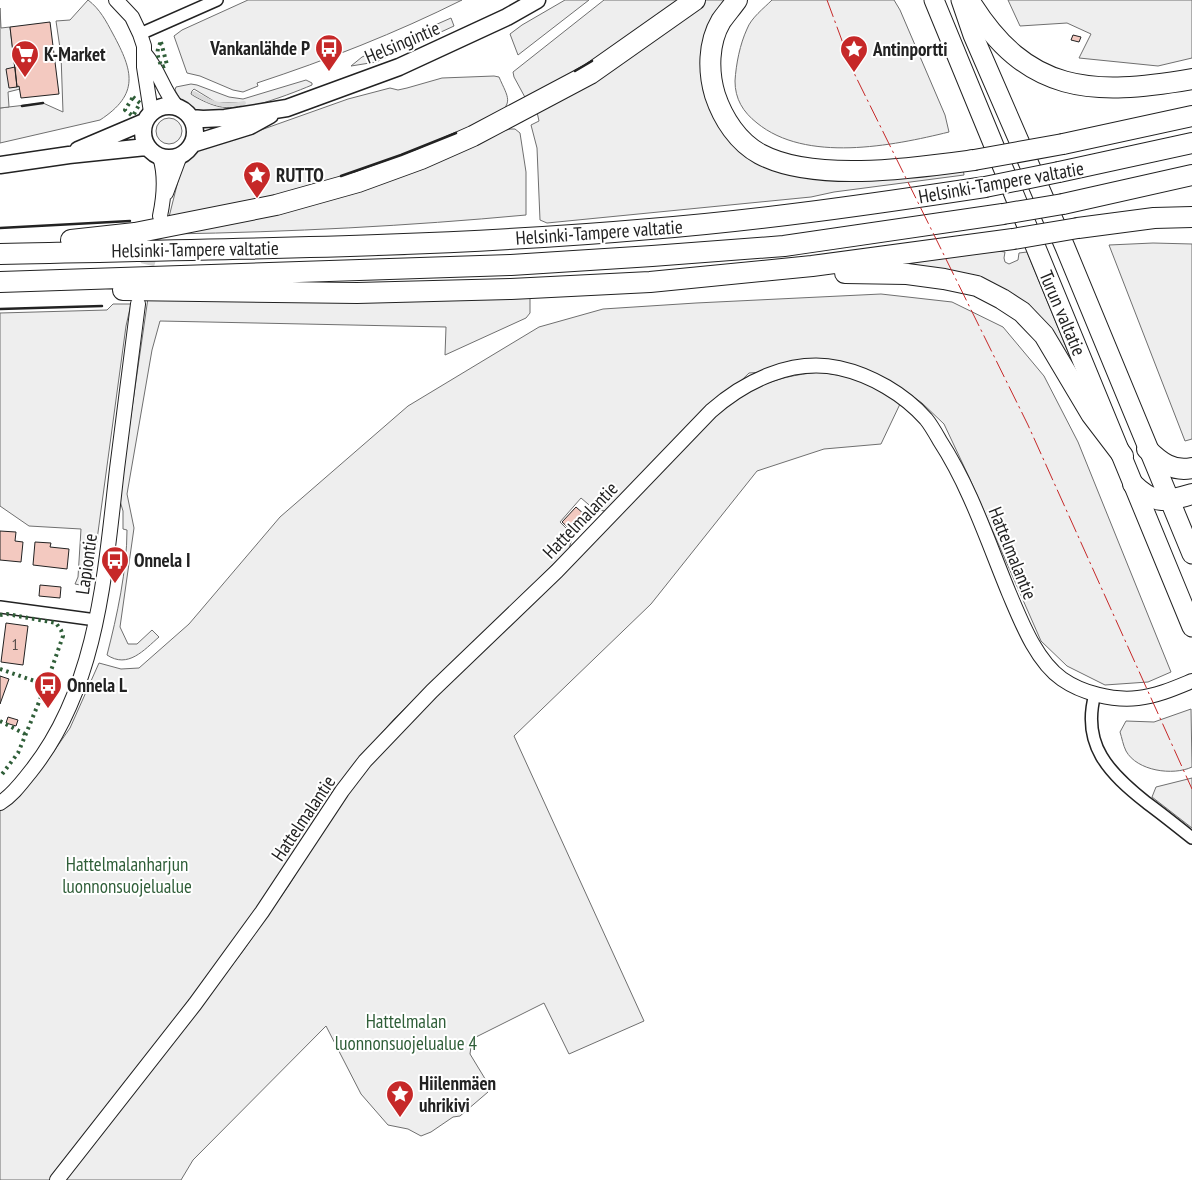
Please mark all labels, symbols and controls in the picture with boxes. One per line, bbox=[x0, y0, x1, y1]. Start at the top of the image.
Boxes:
street label: Helsingintie bbox=[361, 15, 443, 69]
bus stop icon: Vankanlähde P bbox=[314, 33, 344, 72]
place icon: Antinportti bbox=[839, 34, 869, 73]
place label: Vankanlähde P bbox=[209, 36, 310, 60]
place label: Antinportti bbox=[872, 37, 948, 61]
supermarket icon: K-Market bbox=[10, 39, 40, 78]
place label: K-Market bbox=[44, 42, 106, 66]
street label: Helsinki-Tampere valtatie bbox=[916, 156, 1086, 208]
place icon: RUTTO bbox=[242, 160, 272, 199]
place label: RUTTO bbox=[276, 163, 324, 187]
street label: Helsinki-Tampere valtatie bbox=[515, 214, 683, 250]
street label: Helsinki-Tampere valtatie bbox=[111, 236, 279, 262]
street label: Turun valtatie bbox=[1034, 267, 1092, 359]
street label: Hattelmalantie bbox=[537, 476, 623, 564]
street label: Hattelmalantie bbox=[984, 503, 1043, 603]
street label: Lapiontie bbox=[70, 532, 102, 596]
bus stop icon: Onnela I bbox=[100, 545, 130, 584]
place label: Onnela I bbox=[134, 548, 191, 572]
house number: 1 bbox=[11, 634, 19, 654]
bus stop icon: Onnela L bbox=[33, 670, 63, 709]
place label: Onnela L bbox=[67, 673, 127, 697]
street label: Hattelmalantie bbox=[266, 771, 340, 865]
park label: Hattelmalanharjun luonnonsuojelualue bbox=[62, 852, 192, 898]
park label: Hattelmalan luonnonsuojelualue 4 bbox=[335, 1009, 478, 1055]
place label: Hiilenmäen uhrikivi bbox=[419, 1071, 496, 1117]
place icon: Hiilenmäen uhrikivi bbox=[385, 1079, 415, 1118]

